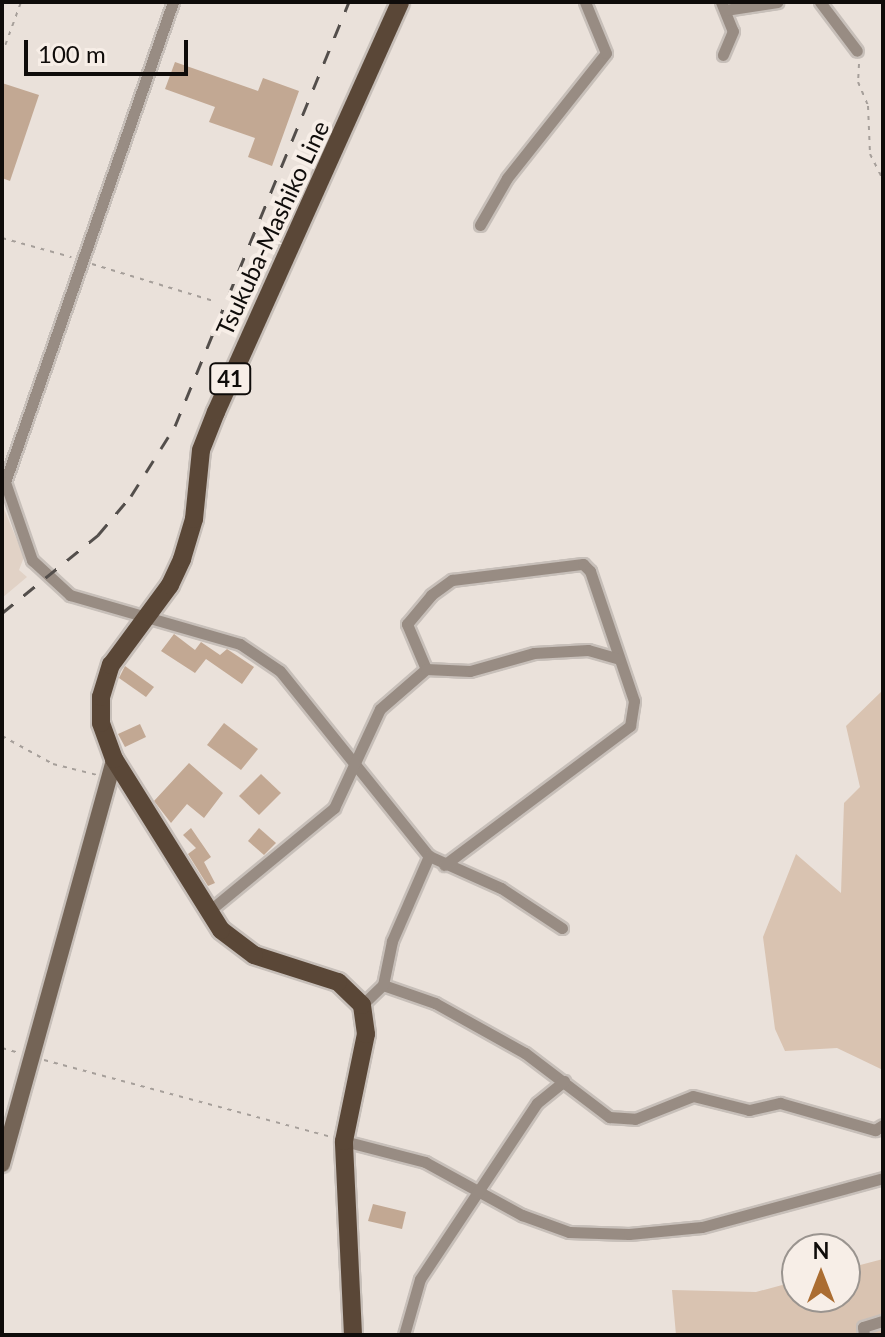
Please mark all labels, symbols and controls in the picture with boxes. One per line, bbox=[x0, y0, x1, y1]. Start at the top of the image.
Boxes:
scale bar bbox=[28, 24, 192, 74]
text: 100 m bbox=[38, 39, 106, 68]
street label: Tsukuba-Mashiko Line bbox=[210, 116, 334, 340]
road number: 41 bbox=[208, 361, 252, 397]
north arrow bbox=[781, 1233, 861, 1313]
text: N bbox=[813, 1237, 829, 1264]

